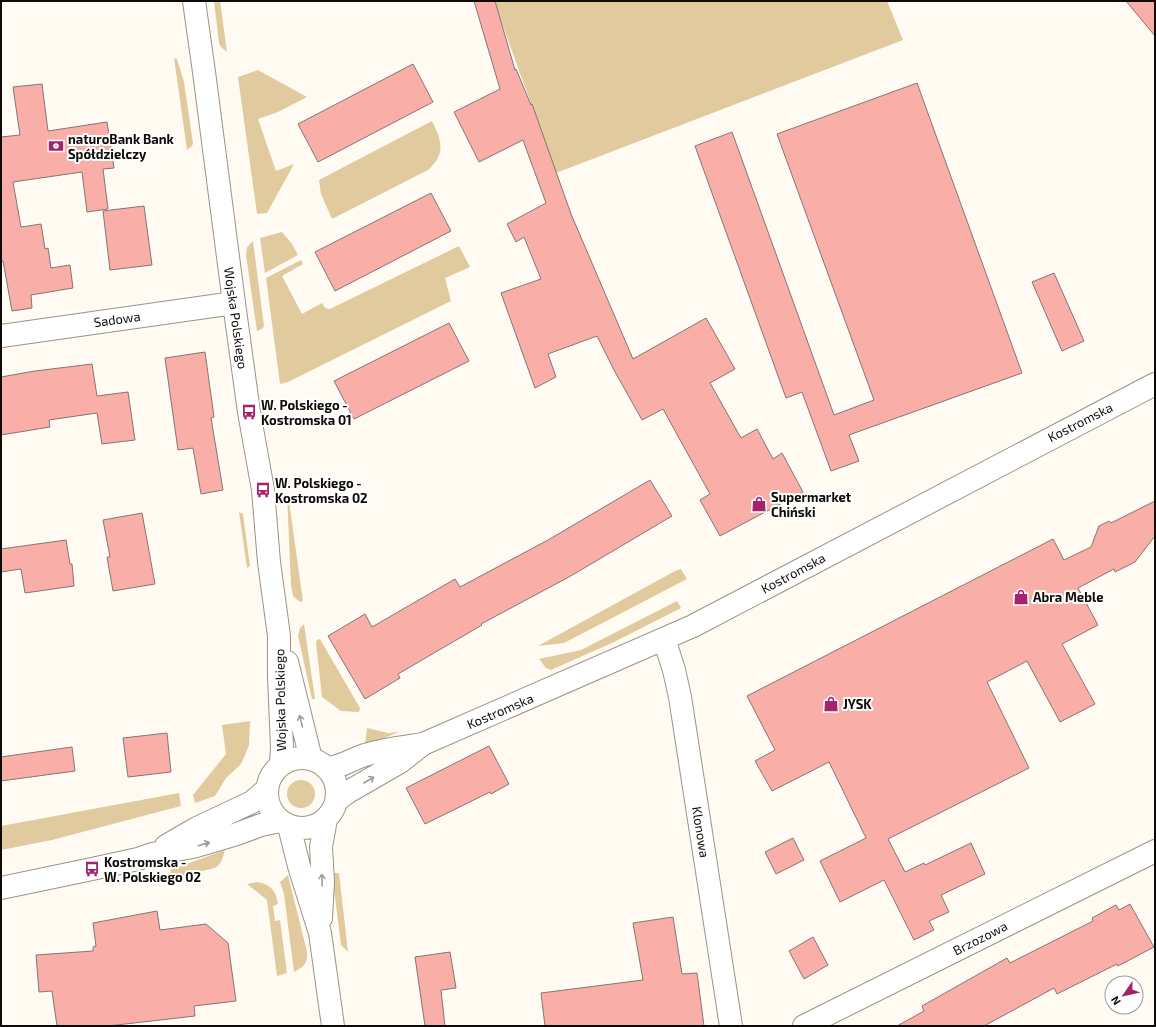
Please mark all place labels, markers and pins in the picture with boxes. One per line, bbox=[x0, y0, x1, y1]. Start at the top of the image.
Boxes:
place label: naturoBank Bank Spółdzielczy bbox=[68, 131, 174, 162]
bank icon: naturoBank Bank Spółdzielczy bbox=[47, 137, 65, 155]
place label: W. Polskiego - Kostromska 01 bbox=[261, 397, 352, 428]
bus stop icon: W. Polskiego - Kostromska 01 bbox=[240, 403, 258, 421]
place label: W. Polskiego - Kostromska 02 bbox=[275, 475, 368, 506]
bus stop icon: W. Polskiego - Kostromska 02 bbox=[254, 481, 272, 499]
place label: Supermarket Chiński bbox=[771, 489, 852, 520]
shop icon: Supermarket Chiński bbox=[750, 495, 768, 513]
shop icon: Abra Meble bbox=[1012, 588, 1030, 606]
place label: Abra Meble bbox=[1033, 589, 1104, 605]
shop icon: JYSK bbox=[822, 695, 840, 713]
place label: JYSK bbox=[843, 696, 872, 712]
place label: Kostromska - W. Polskiego 02 bbox=[104, 854, 201, 885]
bus stop icon: Kostromska - W. Polskiego 02 bbox=[83, 860, 101, 878]

